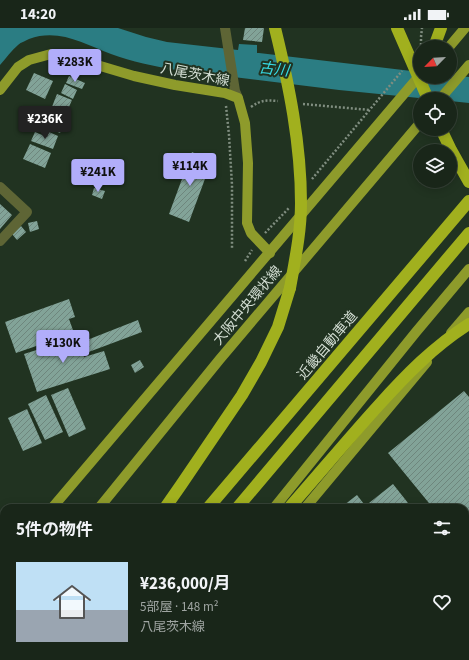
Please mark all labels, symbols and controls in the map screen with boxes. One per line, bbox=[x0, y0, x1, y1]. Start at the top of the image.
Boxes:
text: 14:20 bbox=[20, 4, 56, 25]
north arrow bbox=[413, 40, 457, 84]
map controls bbox=[413, 40, 457, 188]
pin: ¥283K bbox=[47, 49, 103, 83]
text: ¥283K bbox=[57, 53, 93, 71]
water label: 古川 bbox=[258, 57, 292, 82]
street label: 八尾茨木線 bbox=[159, 58, 231, 91]
button: locate bbox=[413, 92, 457, 136]
pin: ¥236K bbox=[17, 106, 73, 140]
text: ¥236K bbox=[27, 110, 63, 128]
button: layers bbox=[413, 144, 457, 188]
pin: ¥114K bbox=[162, 153, 218, 187]
text: ¥114K bbox=[172, 157, 208, 175]
pin: ¥241K bbox=[70, 159, 126, 193]
text: ¥241K bbox=[80, 163, 116, 181]
street label: 大阪中央環状線 bbox=[209, 262, 287, 350]
street label: 近畿自動車道 bbox=[293, 307, 362, 384]
pin: ¥130K bbox=[35, 330, 91, 364]
text: ¥130K bbox=[45, 334, 81, 352]
icon: filters bbox=[431, 517, 453, 539]
text: 5件の物件 bbox=[16, 518, 93, 542]
text: ¥236,000/月 bbox=[140, 572, 231, 596]
icon: home bbox=[48, 578, 96, 626]
icon: heart bbox=[431, 591, 453, 613]
text: 5部屋 · 148 m² bbox=[140, 598, 218, 616]
text: 八尾茨木線 bbox=[140, 618, 205, 636]

